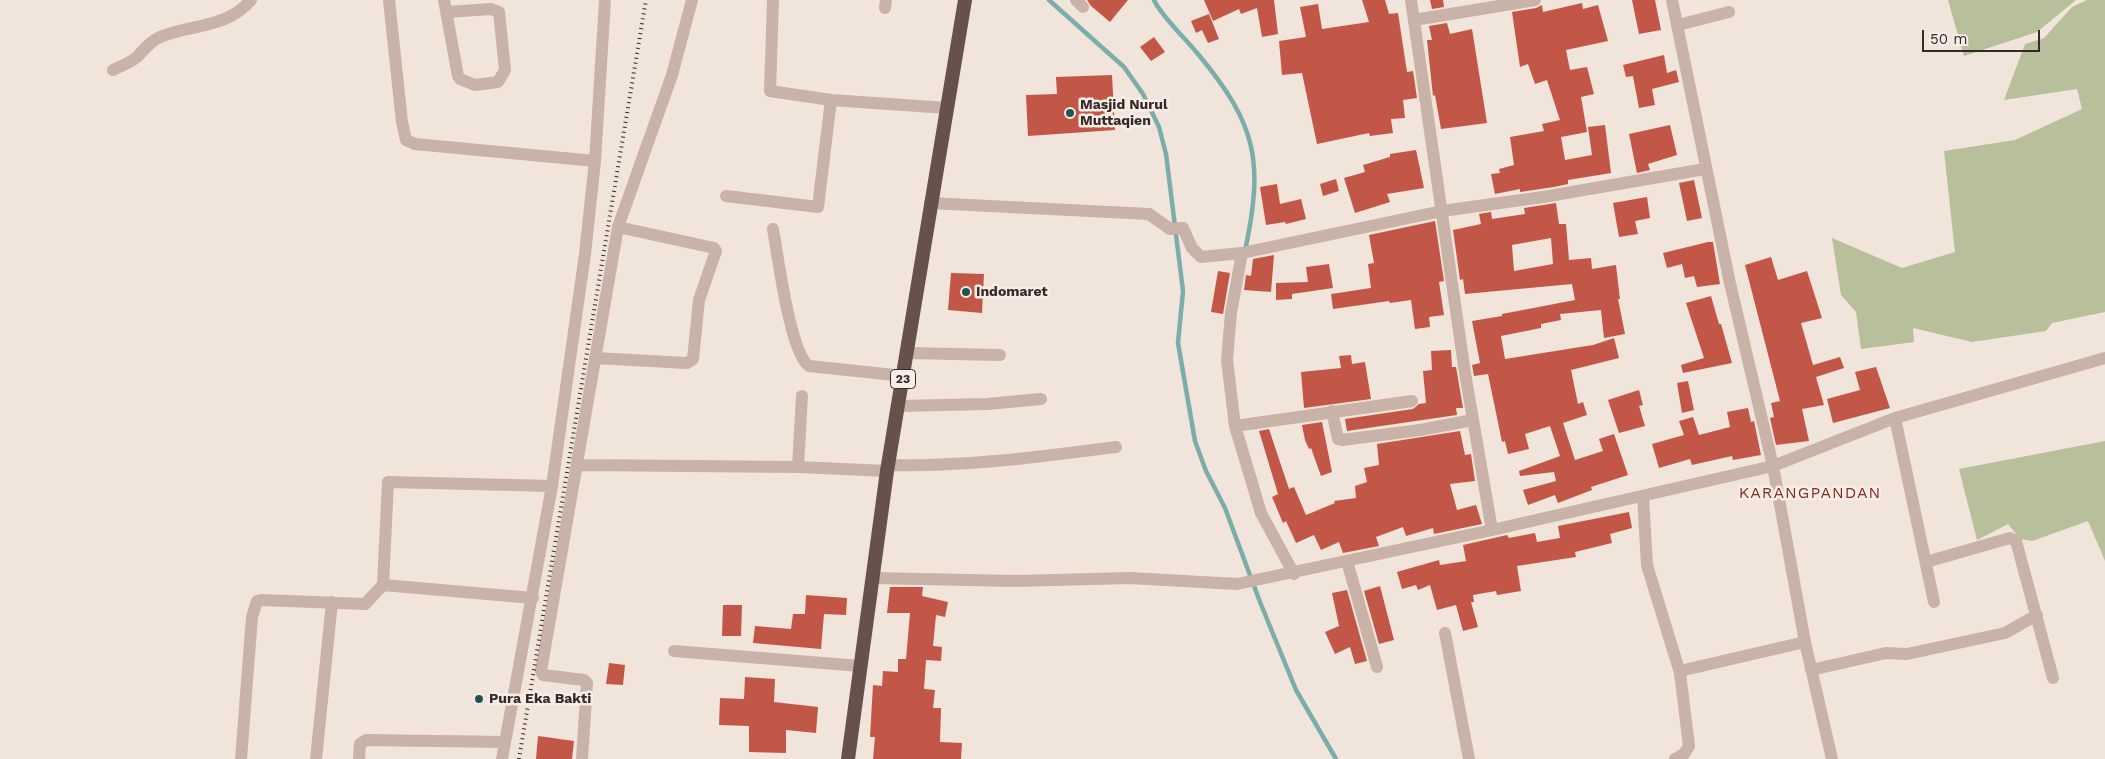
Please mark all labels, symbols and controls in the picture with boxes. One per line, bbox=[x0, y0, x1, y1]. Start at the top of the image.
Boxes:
scale bar bbox=[1925, 20, 2042, 52]
text: 50 m bbox=[1930, 30, 1967, 48]
place label: Masjid Nurul Muttaqien bbox=[1080, 97, 1167, 130]
marker: Masjid Nurul Muttaqien bbox=[1064, 107, 1076, 119]
place label: Indomaret bbox=[976, 284, 1048, 300]
marker: Indomaret bbox=[960, 286, 972, 298]
road number: 23 bbox=[890, 369, 916, 388]
district label: KARANGPANDAN bbox=[1737, 483, 1883, 503]
place label: Pura Eka Bakti bbox=[489, 691, 591, 707]
marker: Pura Eka Bakti bbox=[473, 693, 485, 705]

